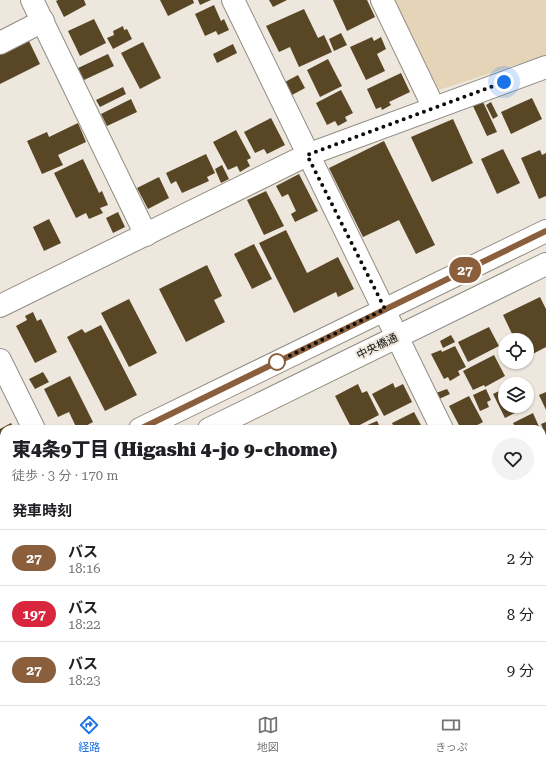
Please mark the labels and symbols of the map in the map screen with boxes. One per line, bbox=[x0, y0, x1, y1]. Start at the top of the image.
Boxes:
your location bbox=[494, 72, 514, 92]
line badge: 27 bbox=[447, 257, 483, 283]
street label: 中央橋通 bbox=[355, 331, 400, 362]
unlabelled marker bbox=[268, 353, 286, 371]

